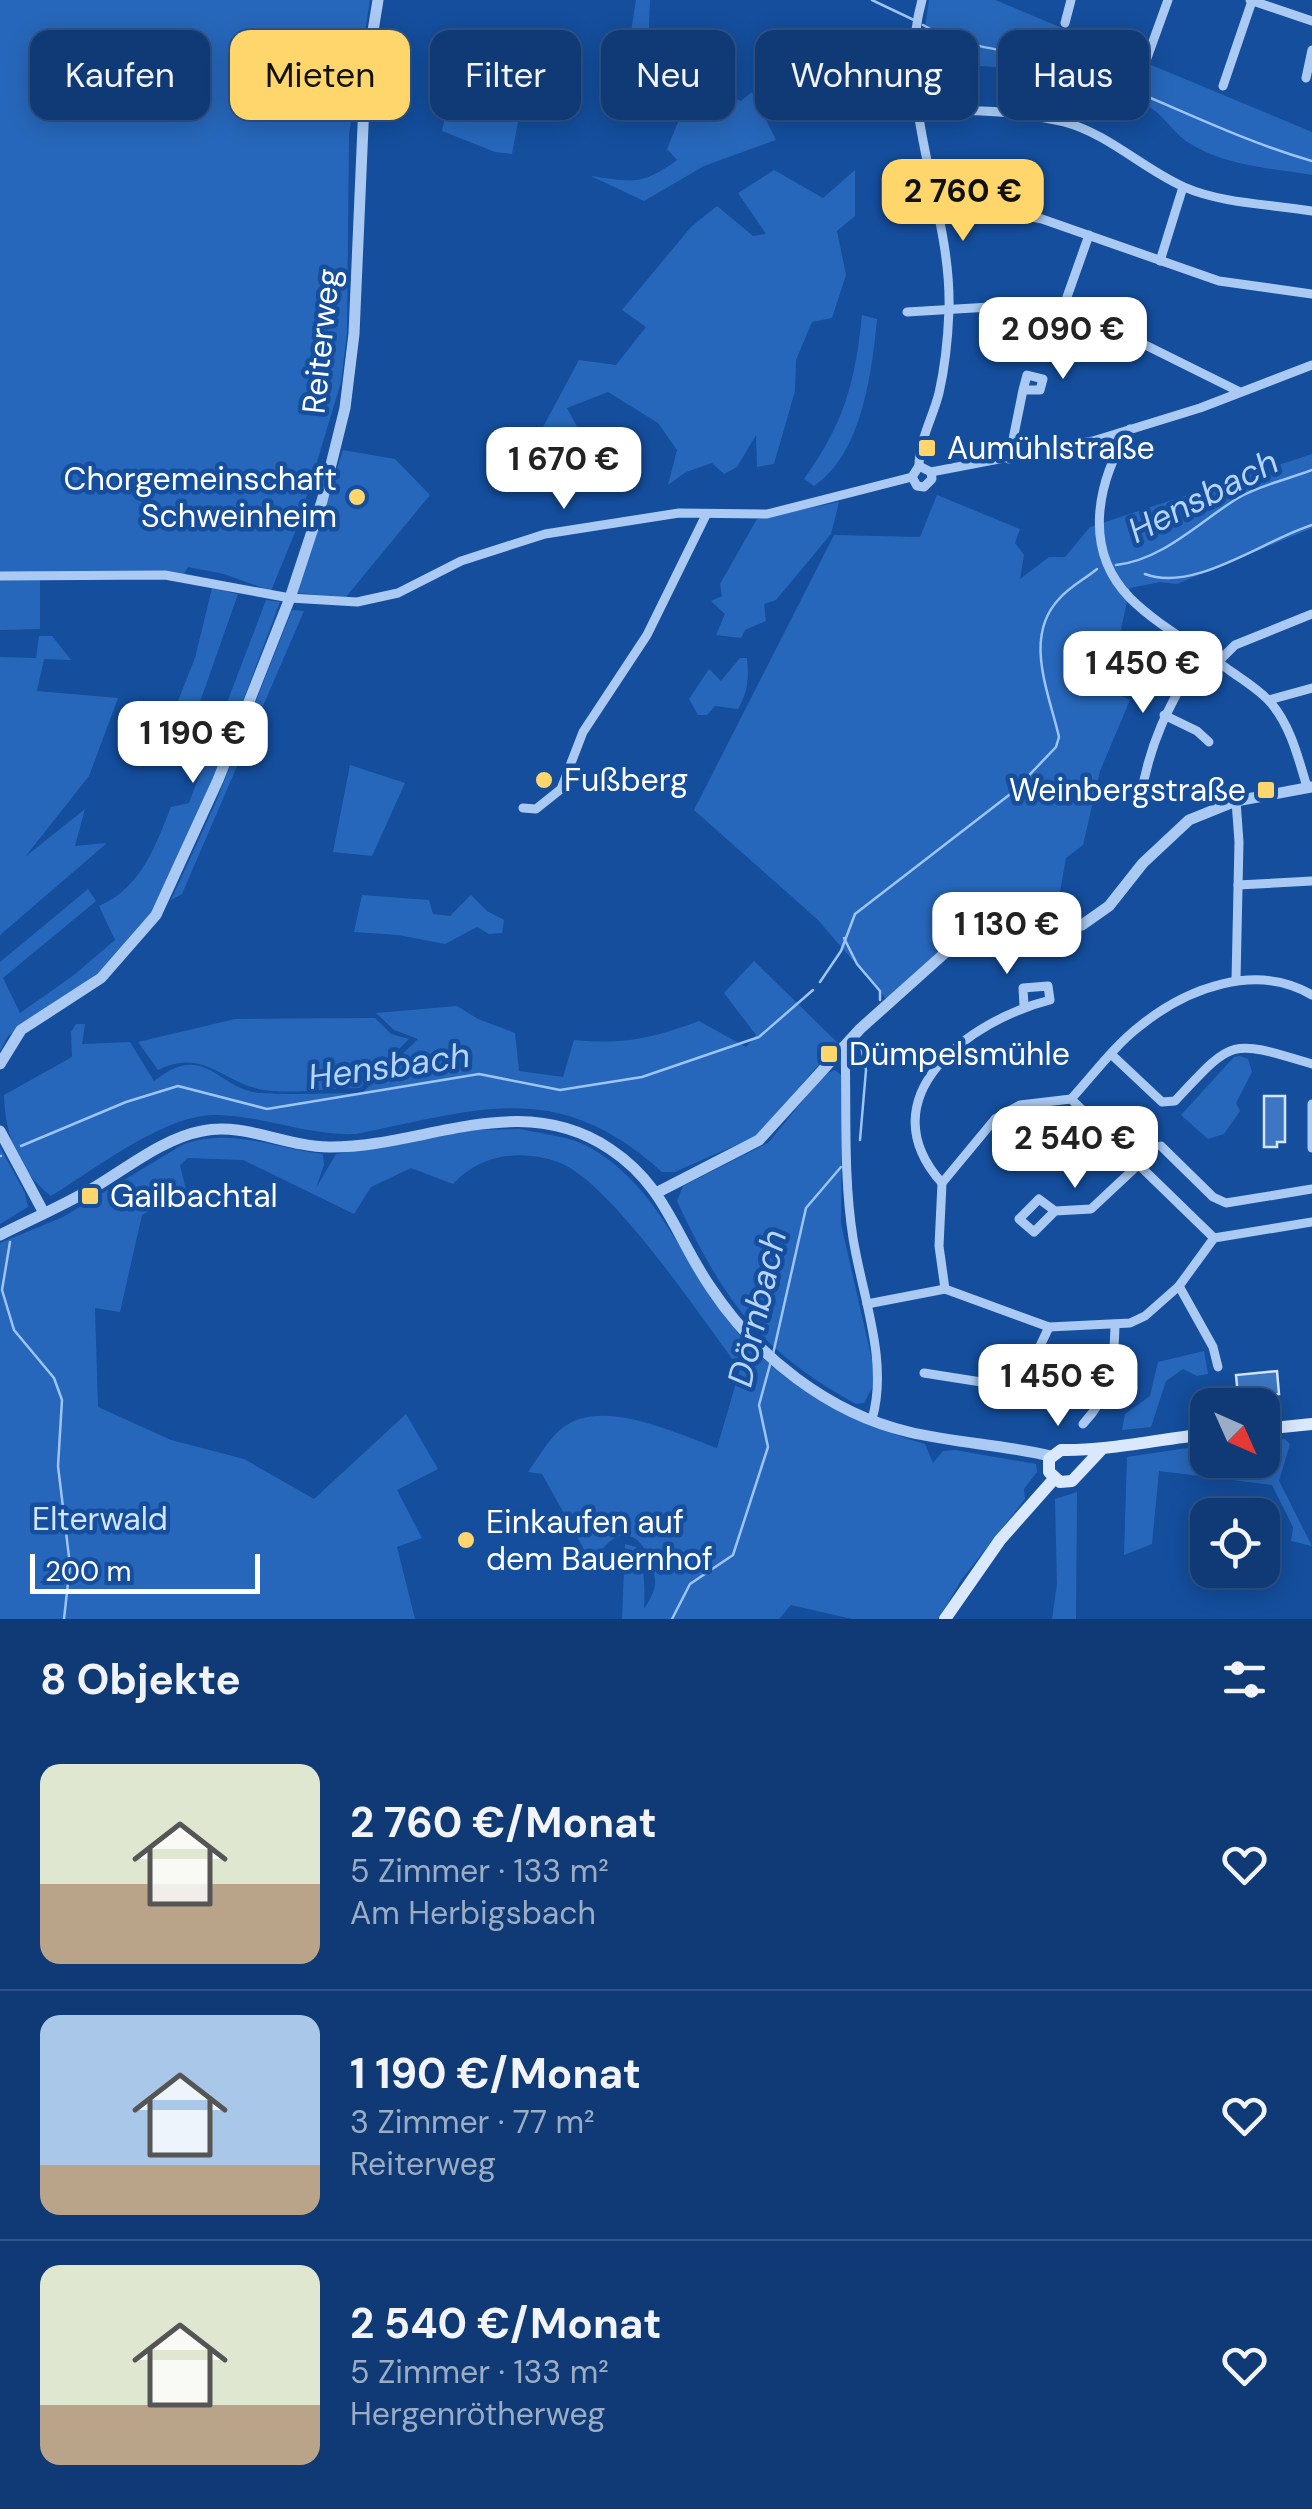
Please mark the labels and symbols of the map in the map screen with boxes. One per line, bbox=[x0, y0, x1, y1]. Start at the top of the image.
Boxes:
pin: 2 760 € bbox=[871, 159, 1055, 244]
street label: Reiterweg bbox=[292, 266, 350, 416]
pin: 2 090 € bbox=[971, 297, 1155, 382]
pin: 1 670 € bbox=[472, 427, 656, 512]
place label: Aumühlstraße bbox=[947, 427, 1155, 469]
marker: Aumühlstraße bbox=[916, 437, 938, 459]
water label: Hensbach bbox=[1120, 439, 1286, 553]
place label: Chorgemeinschaft Schweinheim bbox=[63, 458, 337, 537]
marker: Chorgemeinschaft Schweinheim bbox=[346, 486, 368, 508]
pin: 1 450 € bbox=[1051, 631, 1235, 716]
pin: 1 190 € bbox=[101, 701, 285, 786]
place label: Fußberg bbox=[564, 759, 688, 801]
marker: Fußberg bbox=[533, 769, 555, 791]
place label: Weinbergstraße bbox=[1009, 769, 1246, 811]
marker: Weinbergstraße bbox=[1255, 779, 1277, 801]
pin: 1 130 € bbox=[915, 892, 1099, 977]
water label: Hensbach bbox=[305, 1032, 473, 1100]
place label: Dümpelsmühle bbox=[849, 1033, 1070, 1075]
marker: Dümpelsmühle bbox=[818, 1043, 840, 1065]
pin: 2 540 € bbox=[983, 1106, 1167, 1191]
place label: Gailbachtal bbox=[110, 1175, 278, 1217]
marker: Gailbachtal bbox=[79, 1185, 101, 1207]
water label: Dörnbach bbox=[717, 1225, 797, 1391]
pin: 1 450 € bbox=[966, 1344, 1150, 1429]
north arrow bbox=[1190, 1388, 1280, 1478]
park label: Elterwald bbox=[32, 1498, 168, 1540]
place label: Einkaufen auf dem Bauernhof bbox=[486, 1501, 713, 1580]
marker: Einkaufen auf dem Bauernhof bbox=[455, 1529, 477, 1551]
scale bar bbox=[30, 1549, 260, 1594]

